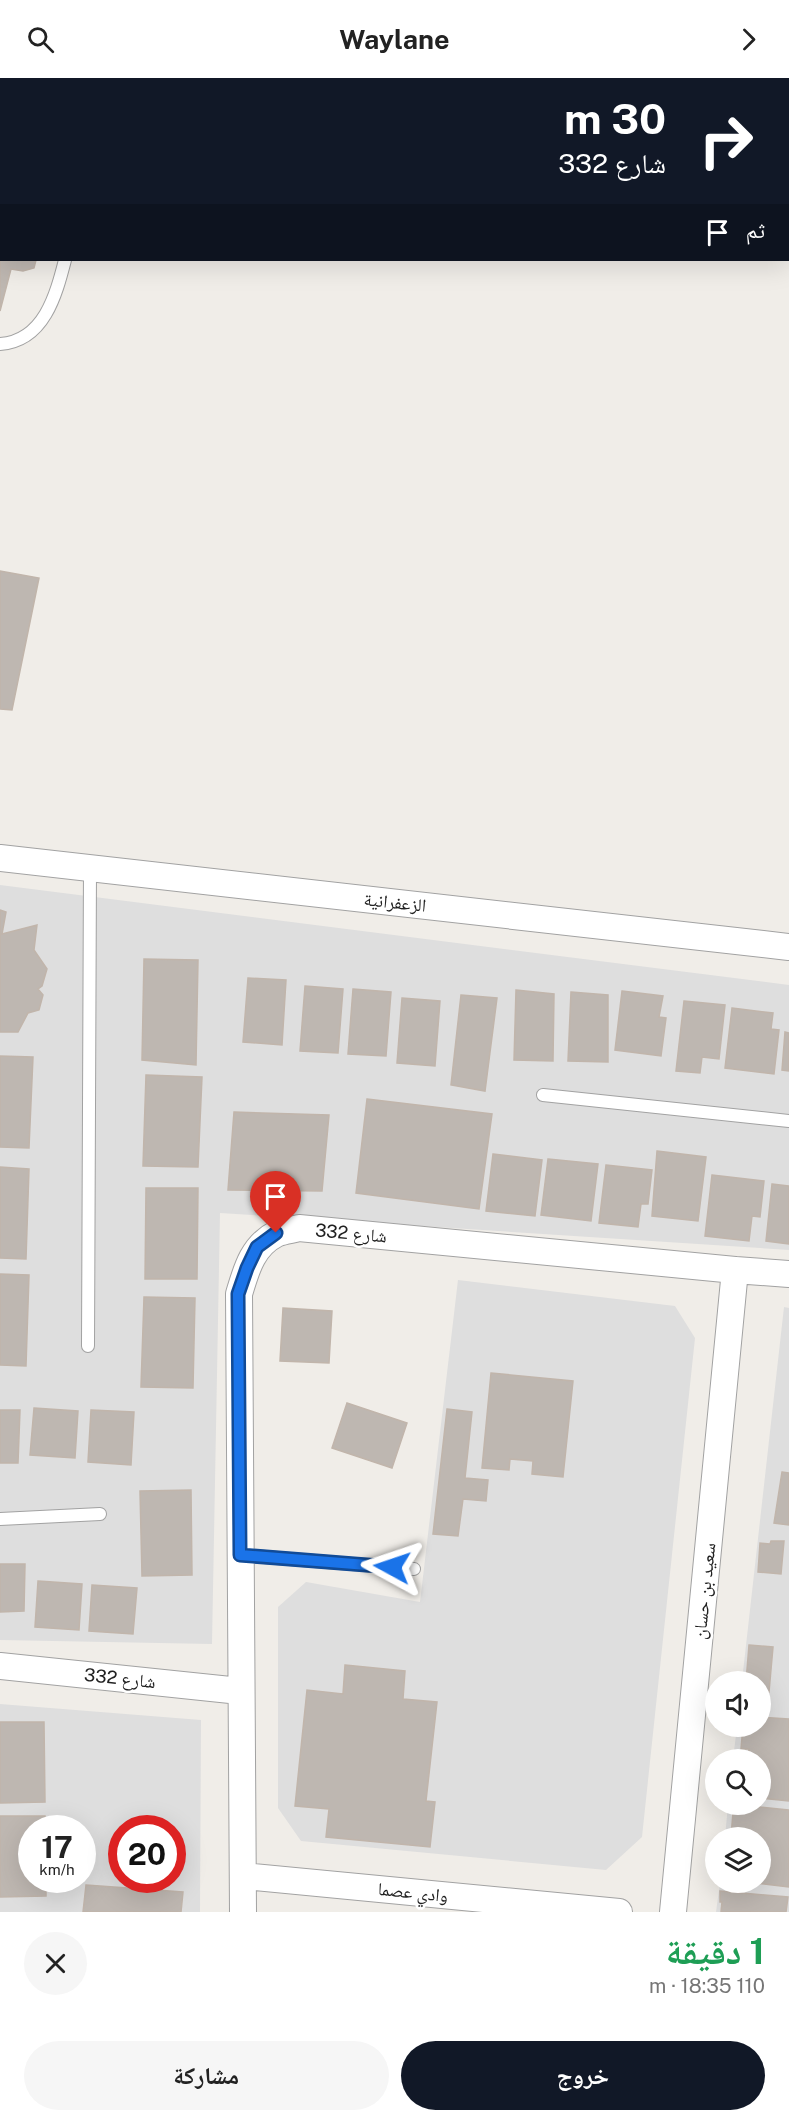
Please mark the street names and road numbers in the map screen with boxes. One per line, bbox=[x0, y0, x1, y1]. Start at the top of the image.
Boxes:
street label: الزعفرانية bbox=[363, 888, 427, 916]
street label: شارع 332 bbox=[314, 1219, 388, 1248]
street label: سعيد بن حسان bbox=[688, 1542, 721, 1640]
street label: شارع 332 bbox=[83, 1664, 157, 1693]
street label: وادي عصما bbox=[376, 1878, 449, 1911]

